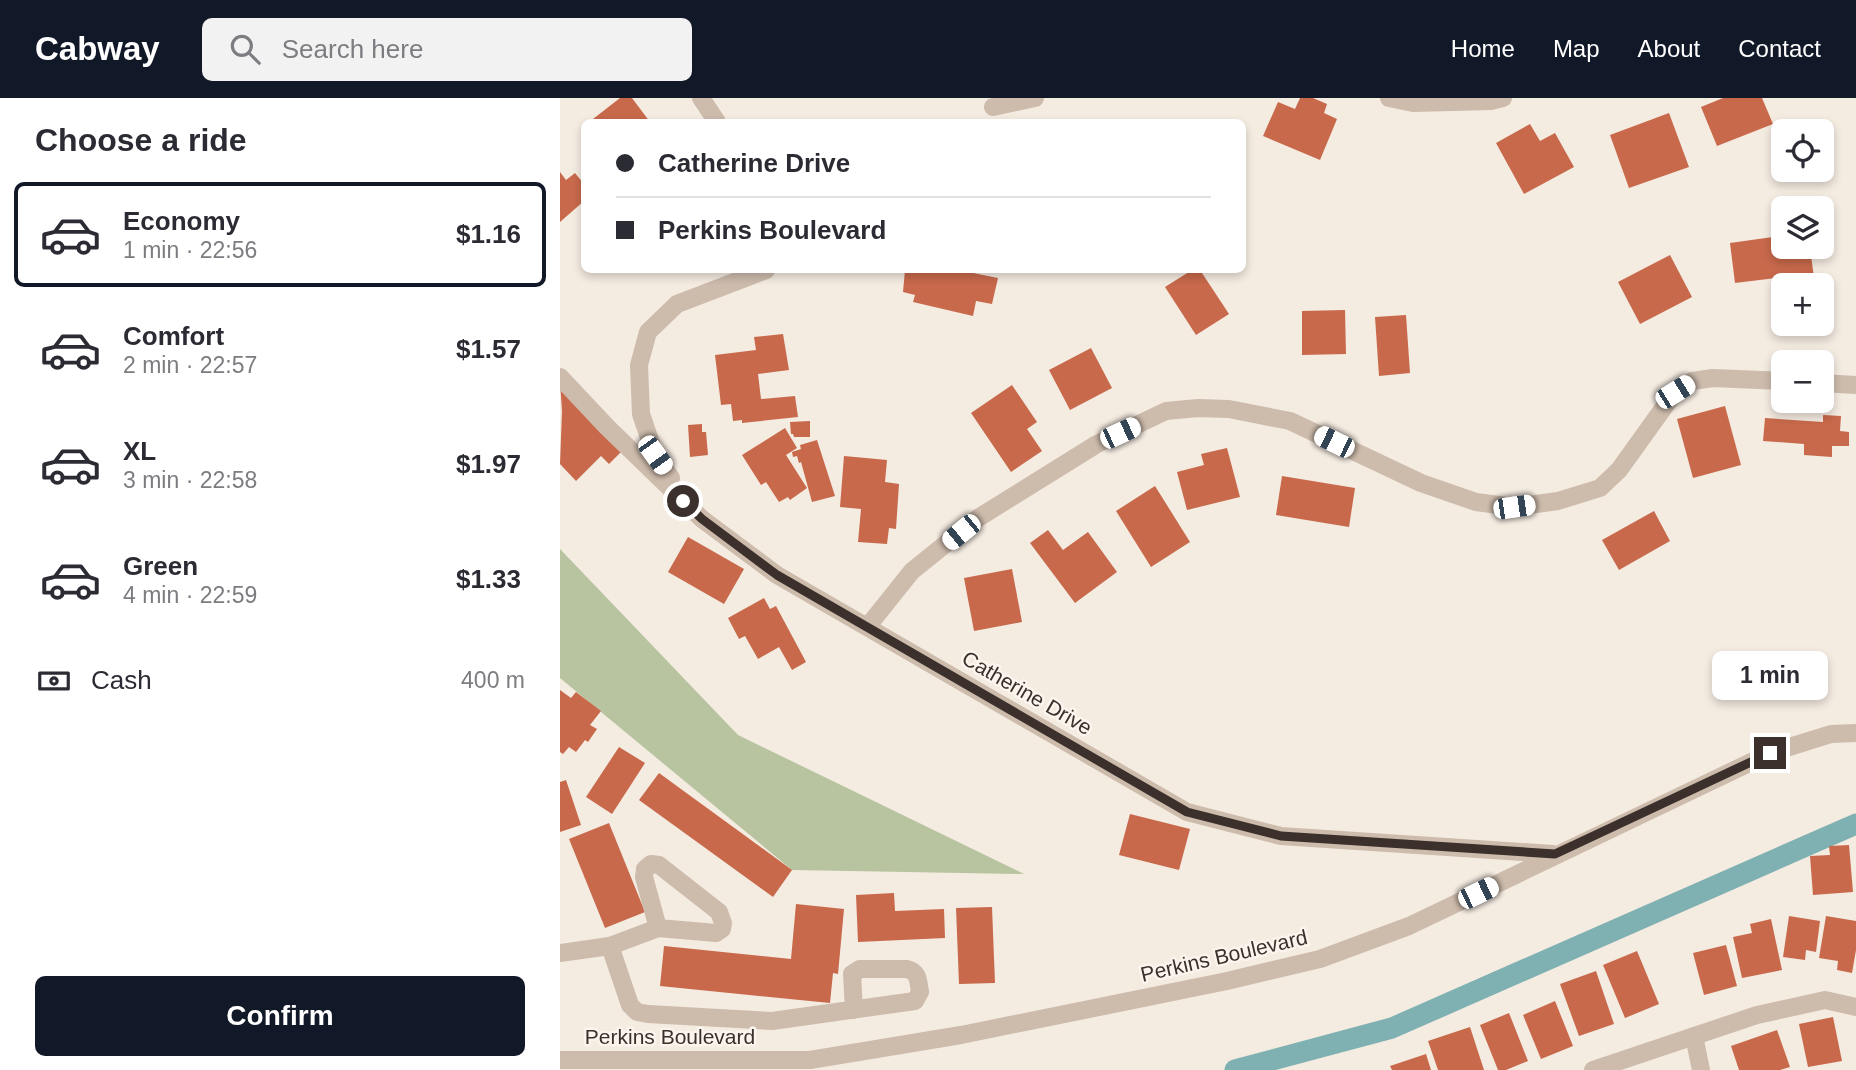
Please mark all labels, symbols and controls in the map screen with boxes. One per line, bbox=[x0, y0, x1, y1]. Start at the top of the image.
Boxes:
search box bbox=[202, 18, 692, 81]
text: Cabway bbox=[35, 30, 160, 67]
icon: search bbox=[226, 30, 264, 68]
text: Search here bbox=[282, 34, 423, 64]
text: Home bbox=[1451, 35, 1515, 62]
text: Map bbox=[1553, 35, 1600, 62]
text: About bbox=[1638, 35, 1700, 62]
text: Contact bbox=[1738, 35, 1821, 62]
map controls bbox=[1771, 119, 1834, 413]
button: locate bbox=[1771, 119, 1834, 182]
text: Choose a ride bbox=[35, 122, 247, 158]
text: Catherine Drive bbox=[658, 148, 850, 178]
button: layers bbox=[1771, 196, 1834, 259]
icon: car bbox=[39, 203, 102, 266]
text: Economy bbox=[123, 206, 240, 236]
text: Perkins Boulevard bbox=[658, 215, 886, 245]
text: $1.16 bbox=[456, 219, 521, 249]
text: 1 min · 22:56 bbox=[123, 237, 257, 263]
button: + bbox=[1771, 273, 1834, 336]
icon: car bbox=[39, 318, 102, 381]
text: Comfort bbox=[123, 321, 224, 351]
text: $1.57 bbox=[456, 334, 521, 364]
button: − bbox=[1771, 350, 1834, 413]
text: 2 min · 22:57 bbox=[123, 352, 257, 378]
car bbox=[1652, 372, 1699, 412]
car bbox=[1097, 415, 1144, 451]
car bbox=[1311, 423, 1358, 461]
car bbox=[635, 432, 676, 478]
icon: car bbox=[39, 433, 102, 496]
text: XL bbox=[123, 436, 156, 466]
text: $1.97 bbox=[456, 449, 521, 479]
text: 3 min · 22:58 bbox=[123, 467, 257, 493]
route start bbox=[667, 485, 699, 517]
car bbox=[1492, 494, 1537, 520]
car bbox=[939, 511, 984, 553]
icon: car bbox=[39, 548, 102, 611]
text: Green bbox=[123, 551, 198, 581]
text: $1.33 bbox=[456, 564, 521, 594]
text: 4 min · 22:59 bbox=[123, 582, 257, 608]
street label: Catherine Drive bbox=[958, 646, 1096, 739]
callout: 1 min bbox=[1712, 652, 1828, 700]
icon: cash bbox=[35, 662, 73, 700]
text: 1 min bbox=[1740, 662, 1800, 688]
text: Cash bbox=[91, 665, 152, 695]
text: 400 m bbox=[461, 667, 525, 693]
route end bbox=[1754, 737, 1786, 769]
car bbox=[1455, 874, 1502, 912]
street label: Perkins Boulevard bbox=[1138, 925, 1310, 986]
button: Confirm bbox=[35, 976, 525, 1056]
street label: Perkins Boulevard bbox=[585, 1025, 755, 1048]

